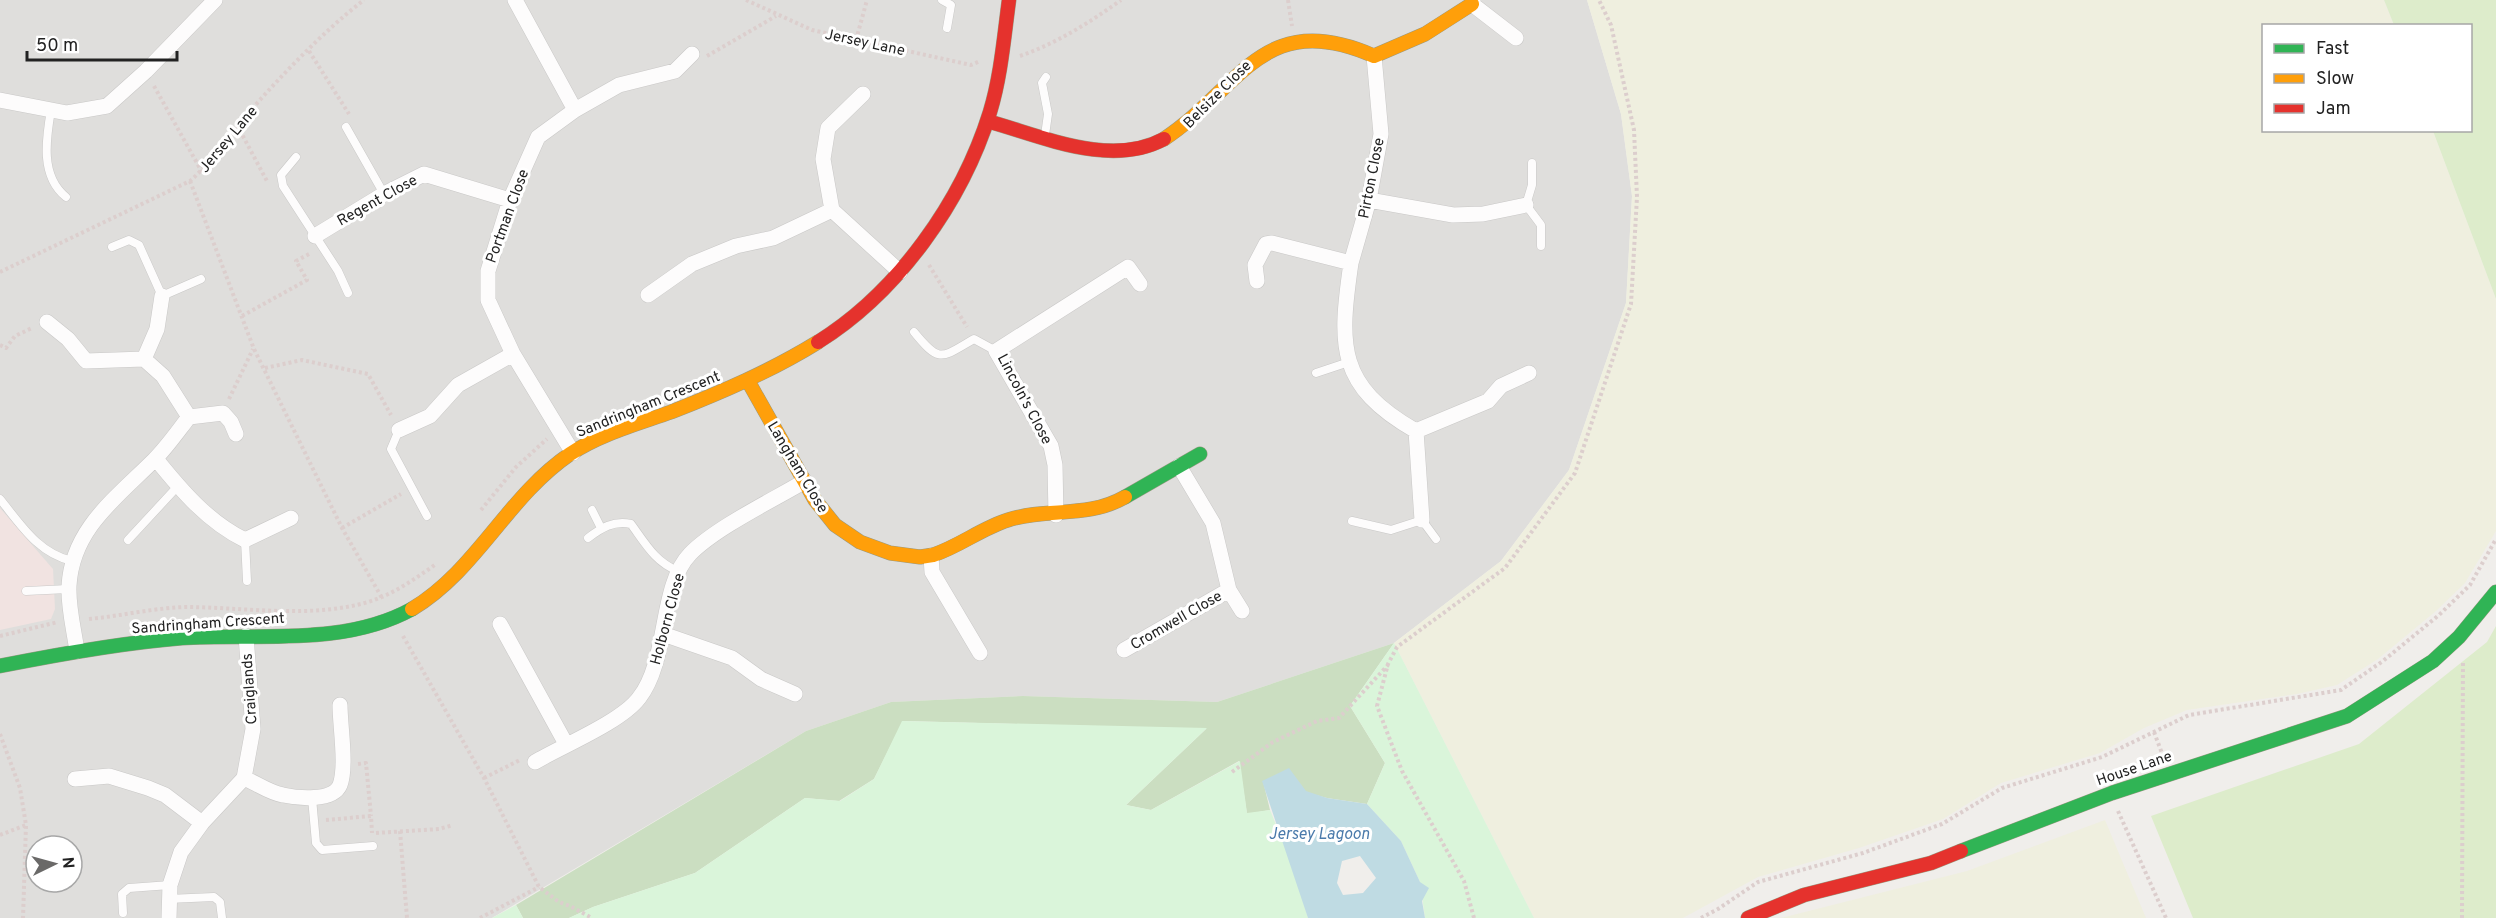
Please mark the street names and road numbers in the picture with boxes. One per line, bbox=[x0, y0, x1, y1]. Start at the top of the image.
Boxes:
street label: Jersey Lane bbox=[823, 26, 906, 61]
street label: Belsize Close bbox=[1180, 57, 1256, 133]
street label: Jersey Lane bbox=[196, 103, 263, 177]
street label: Pirton Close bbox=[1355, 136, 1390, 220]
street label: Portman Close bbox=[483, 167, 534, 266]
street label: Regent Close bbox=[334, 171, 421, 231]
street label: Lincoln's Close bbox=[992, 351, 1055, 448]
street label: Sandringham Crescent bbox=[574, 368, 723, 443]
street label: Langham Close bbox=[762, 419, 831, 517]
street label: Holborn Close bbox=[647, 571, 690, 667]
street label: Cromwell Close bbox=[1127, 587, 1226, 655]
street label: Sandringham Crescent bbox=[131, 610, 285, 639]
street label: Craiglands bbox=[239, 653, 262, 725]
street label: House Lane bbox=[2094, 748, 2175, 791]

